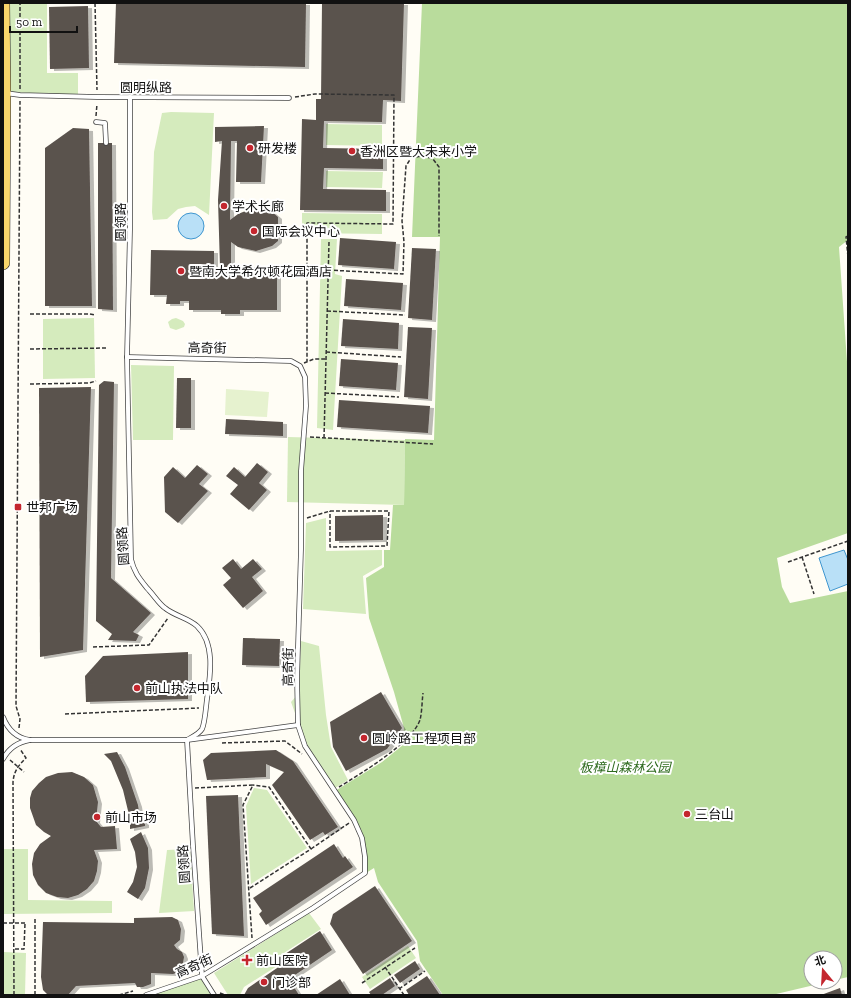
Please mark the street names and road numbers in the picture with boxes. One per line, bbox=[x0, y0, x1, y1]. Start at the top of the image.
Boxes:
street label: 圆明纵路 bbox=[120, 80, 172, 95]
street label: 圆领路 bbox=[113, 202, 128, 242]
street label: 高奇街 bbox=[187, 340, 227, 356]
street label: 圆领路 bbox=[114, 526, 132, 566]
street label: 高奇街 bbox=[280, 647, 296, 687]
street label: 圆领路 bbox=[175, 844, 193, 884]
street label: 高奇街 bbox=[173, 951, 215, 981]

